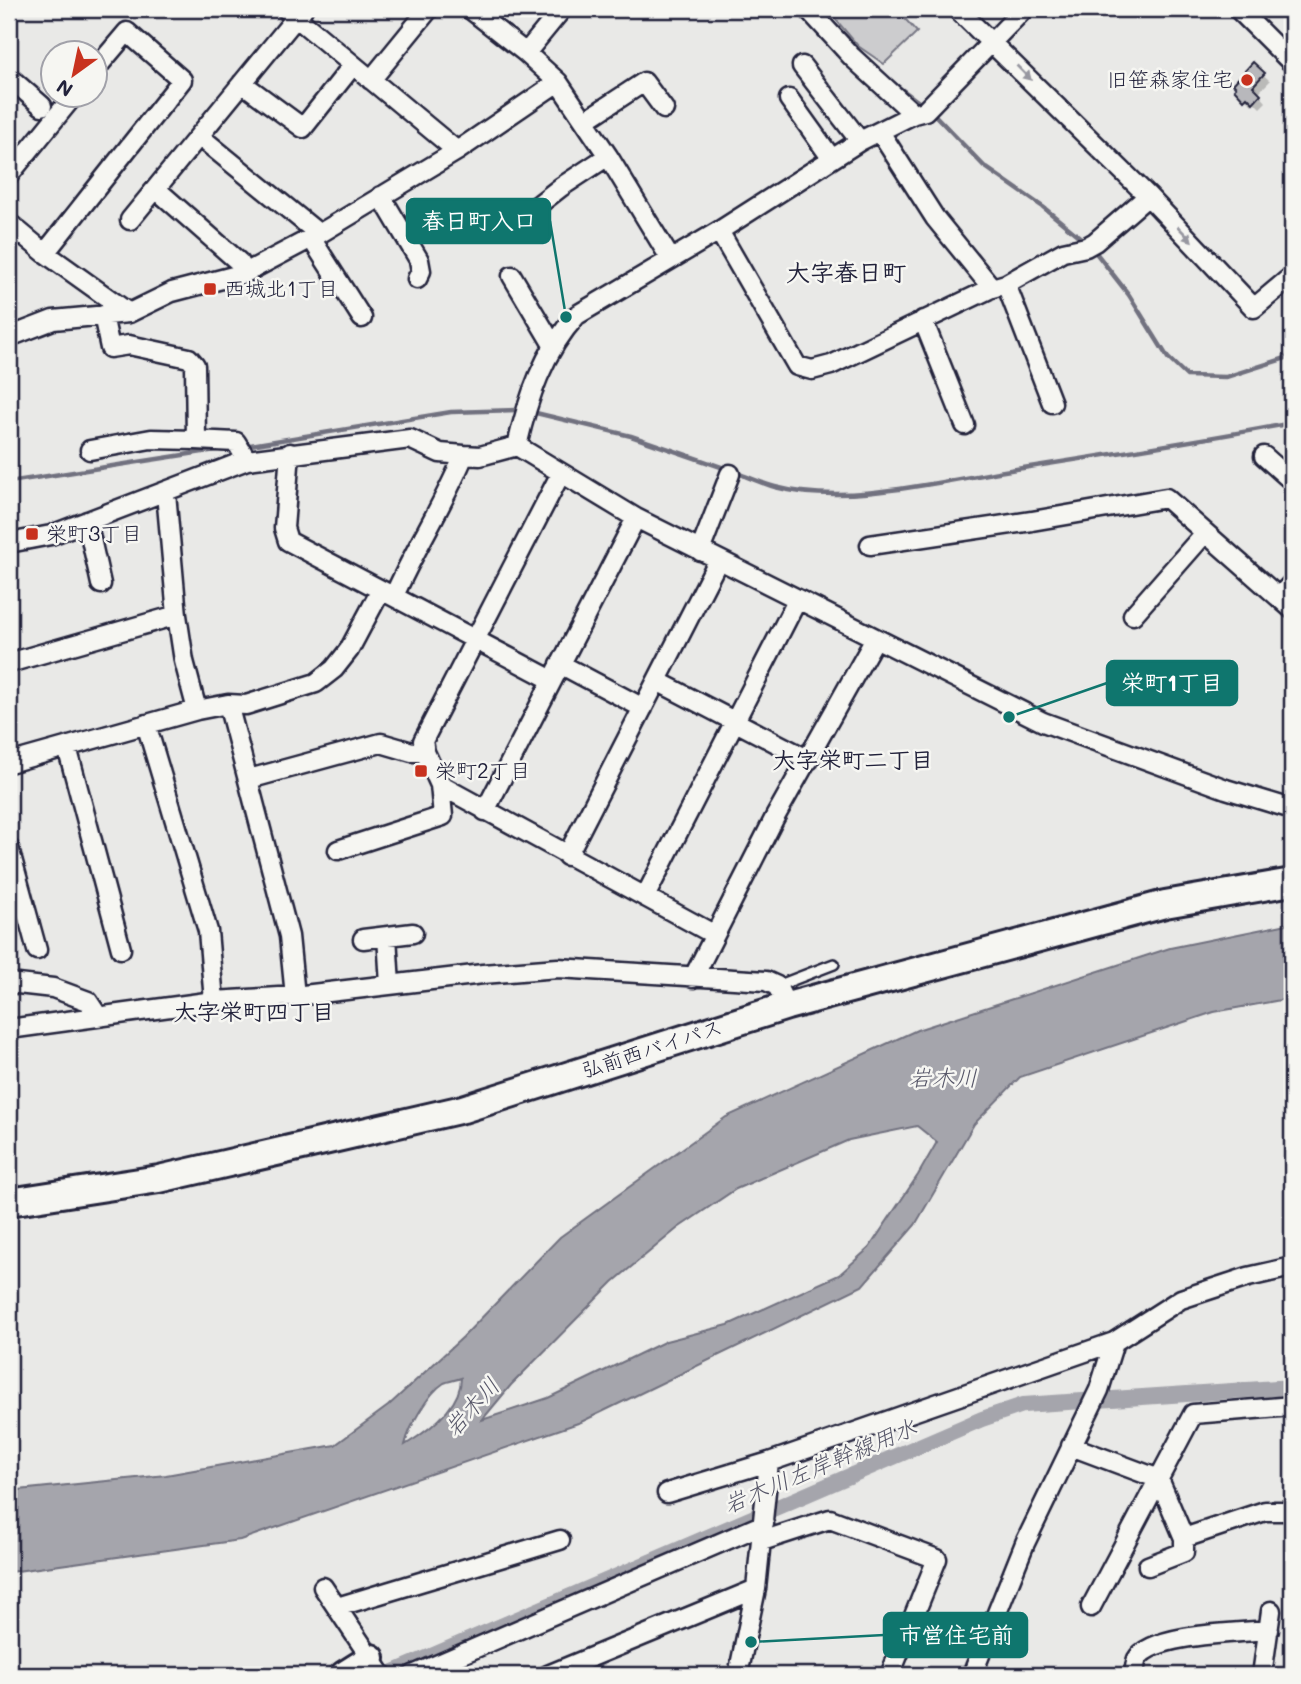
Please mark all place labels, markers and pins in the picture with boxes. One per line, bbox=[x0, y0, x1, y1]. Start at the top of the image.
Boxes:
place label: 旧笹森家住宅 bbox=[1107, 65, 1233, 92]
marker: 旧笹森家住宅 bbox=[1239, 72, 1255, 88]
callout: 春日町入口 bbox=[407, 199, 550, 243]
place label: 西城北1丁目 bbox=[224, 274, 338, 301]
marker: 西城北1丁目 bbox=[202, 281, 218, 297]
place label: 栄町3丁目 bbox=[46, 519, 142, 546]
marker: 栄町3丁目 bbox=[24, 526, 40, 542]
callout: 栄町1丁目 bbox=[1107, 661, 1237, 705]
place label: 栄町2丁目 bbox=[435, 756, 531, 783]
marker: 栄町2丁目 bbox=[413, 763, 429, 779]
callout: 市営住宅前 bbox=[884, 1613, 1027, 1657]

